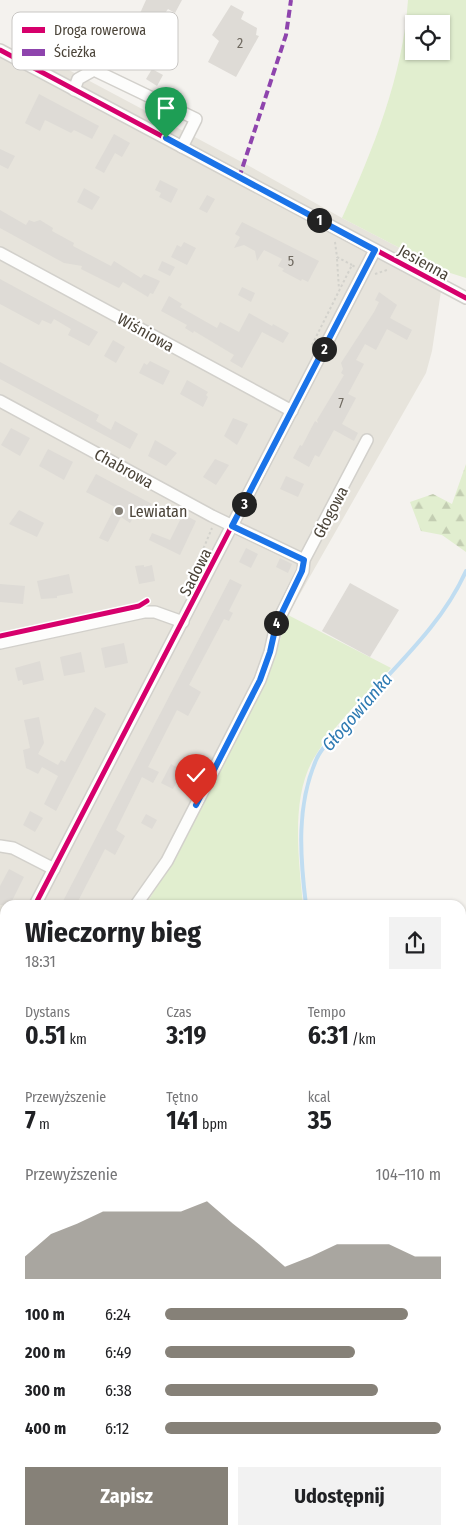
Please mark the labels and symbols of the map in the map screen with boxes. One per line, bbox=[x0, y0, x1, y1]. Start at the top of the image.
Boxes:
legend bbox=[12, 12, 178, 70]
text: Droga rowerowa bbox=[54, 22, 146, 39]
house number: 2 bbox=[237, 35, 243, 52]
text: Ścieżka bbox=[54, 43, 96, 61]
pin bbox=[145, 87, 187, 138]
pin: 1 bbox=[306, 208, 332, 232]
street label: Jesienna bbox=[395, 241, 453, 284]
house number: 5 bbox=[288, 253, 294, 270]
street label: Wiśniowa bbox=[114, 309, 178, 356]
pin: 2 bbox=[312, 336, 336, 362]
house number: 7 bbox=[338, 395, 344, 412]
street label: Chabrowa bbox=[91, 445, 157, 492]
street label: Głogowa bbox=[309, 483, 352, 541]
pin: 3 bbox=[232, 492, 256, 516]
place label: Lewiatan bbox=[129, 502, 187, 521]
marker: Lewiatan bbox=[113, 505, 125, 517]
street label: Sadowa bbox=[175, 545, 216, 599]
pin: 4 bbox=[264, 610, 288, 636]
water label: Głogowianka bbox=[317, 668, 397, 756]
pin bbox=[175, 754, 217, 805]

